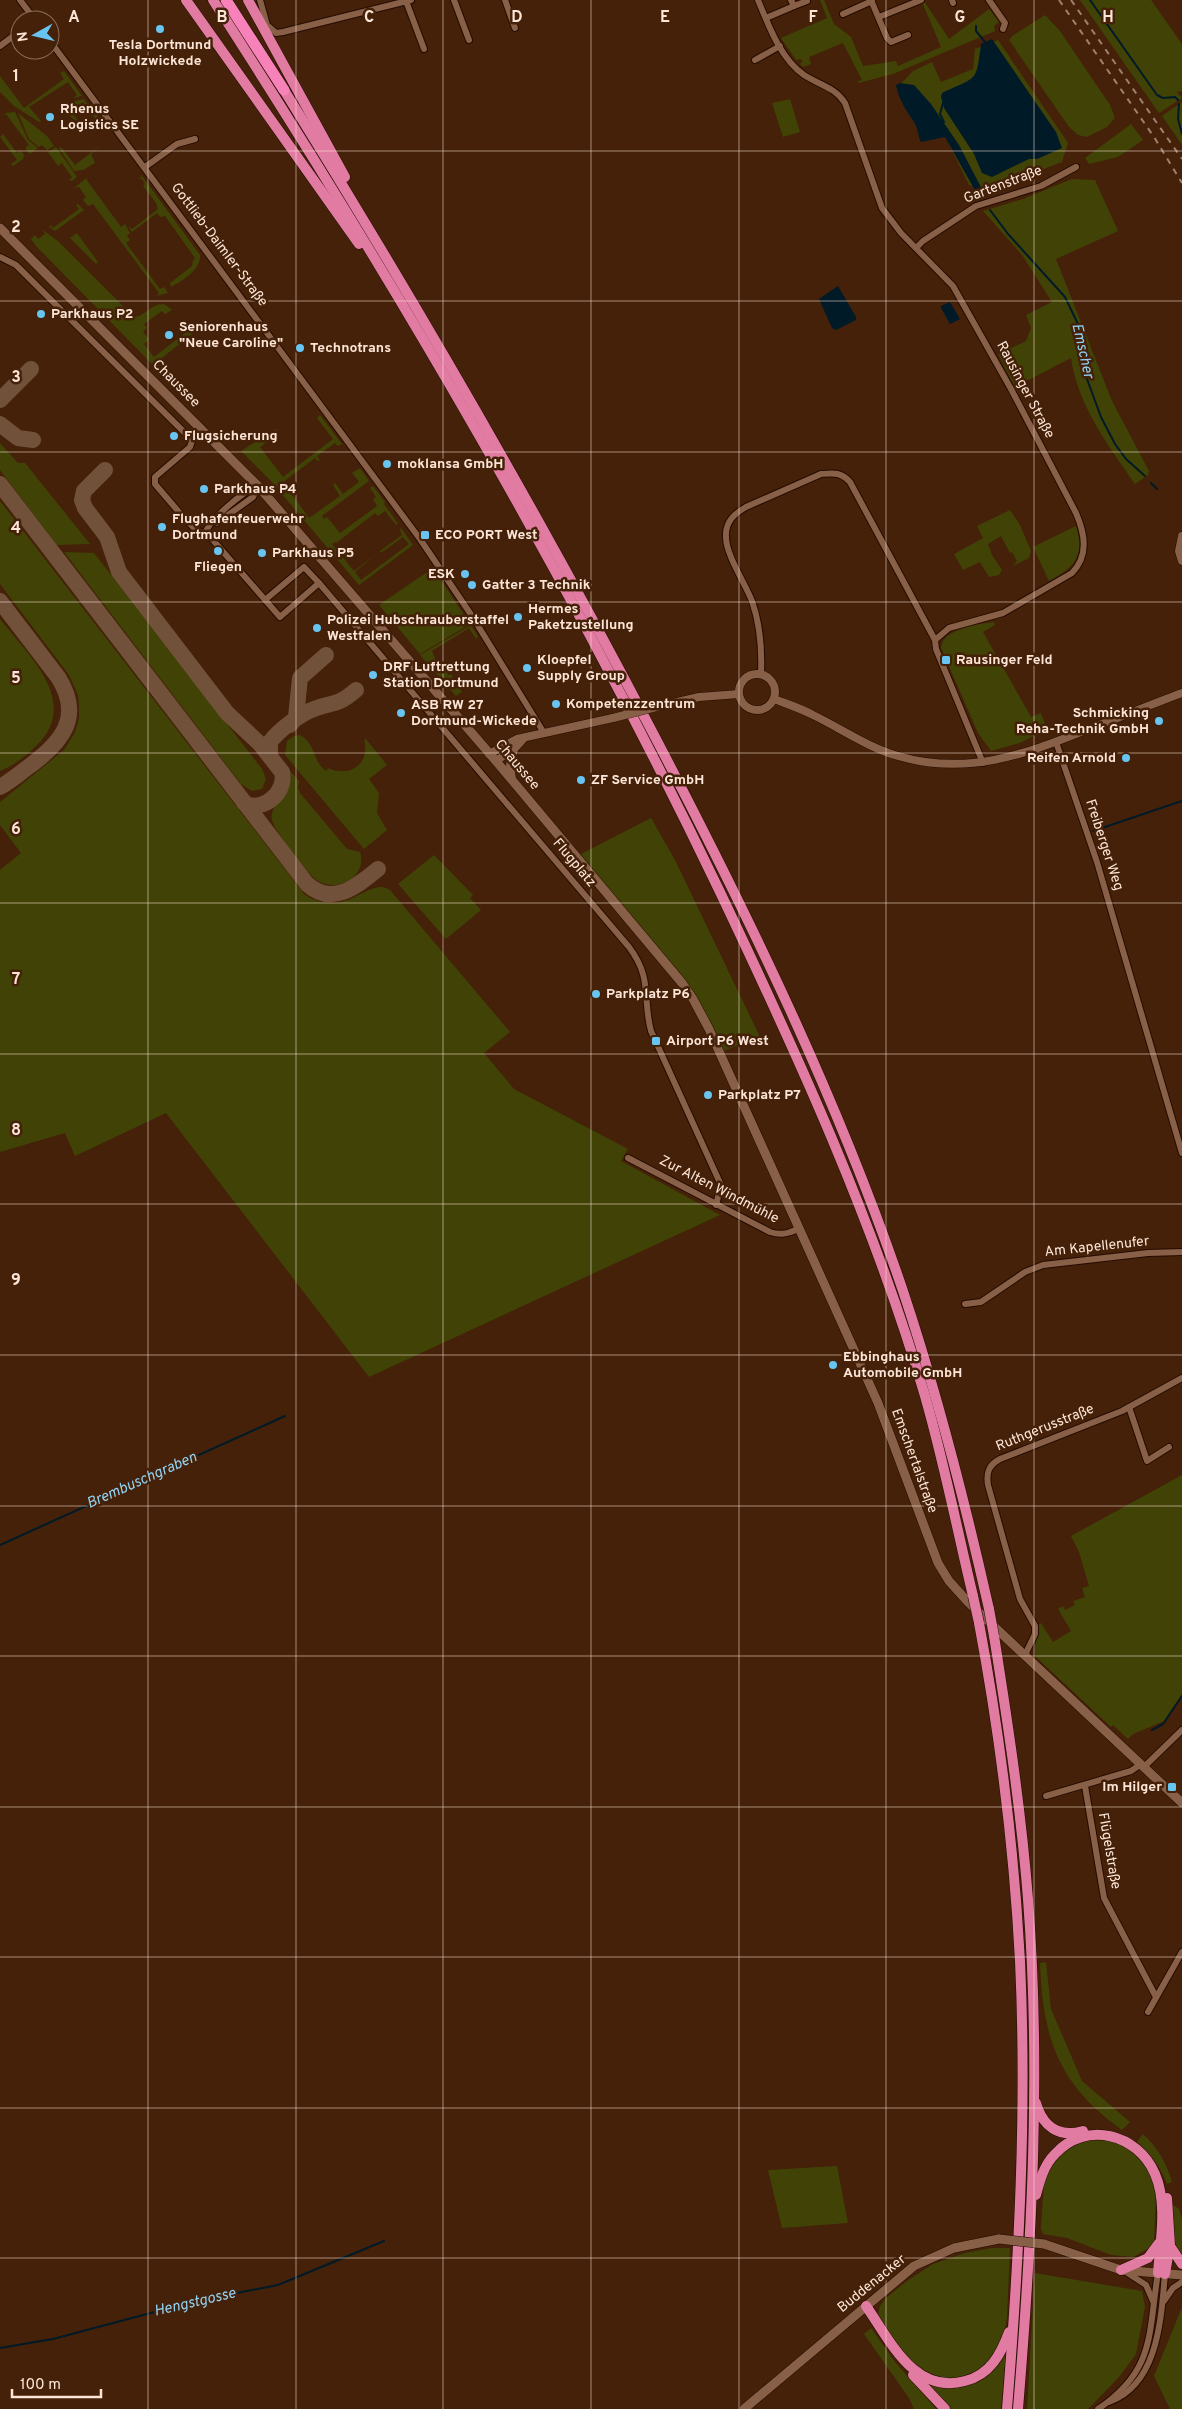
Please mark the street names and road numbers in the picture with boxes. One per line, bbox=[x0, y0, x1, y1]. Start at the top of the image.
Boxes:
street label: Gartenstraße bbox=[961, 162, 1045, 208]
street label: Gottlieb-Daimler-Straße bbox=[167, 180, 271, 310]
street label: Rausinger Straße bbox=[992, 338, 1058, 442]
street label: Chaussee bbox=[149, 357, 203, 411]
street label: Chaussee bbox=[491, 736, 543, 794]
street label: Freiberger Weg bbox=[1081, 797, 1127, 893]
street label: Flugplatz bbox=[549, 835, 599, 891]
street label: Zur Alten Windmühle bbox=[656, 1152, 782, 1228]
street label: Am Kapellenufer bbox=[1044, 1233, 1151, 1261]
street label: Ruthgerusstraße bbox=[993, 1401, 1097, 1455]
street label: Emschertalstraße bbox=[887, 1406, 941, 1516]
street label: Flügelstraße bbox=[1094, 1811, 1124, 1891]
street label: Buddenacker bbox=[834, 2251, 910, 2317]

